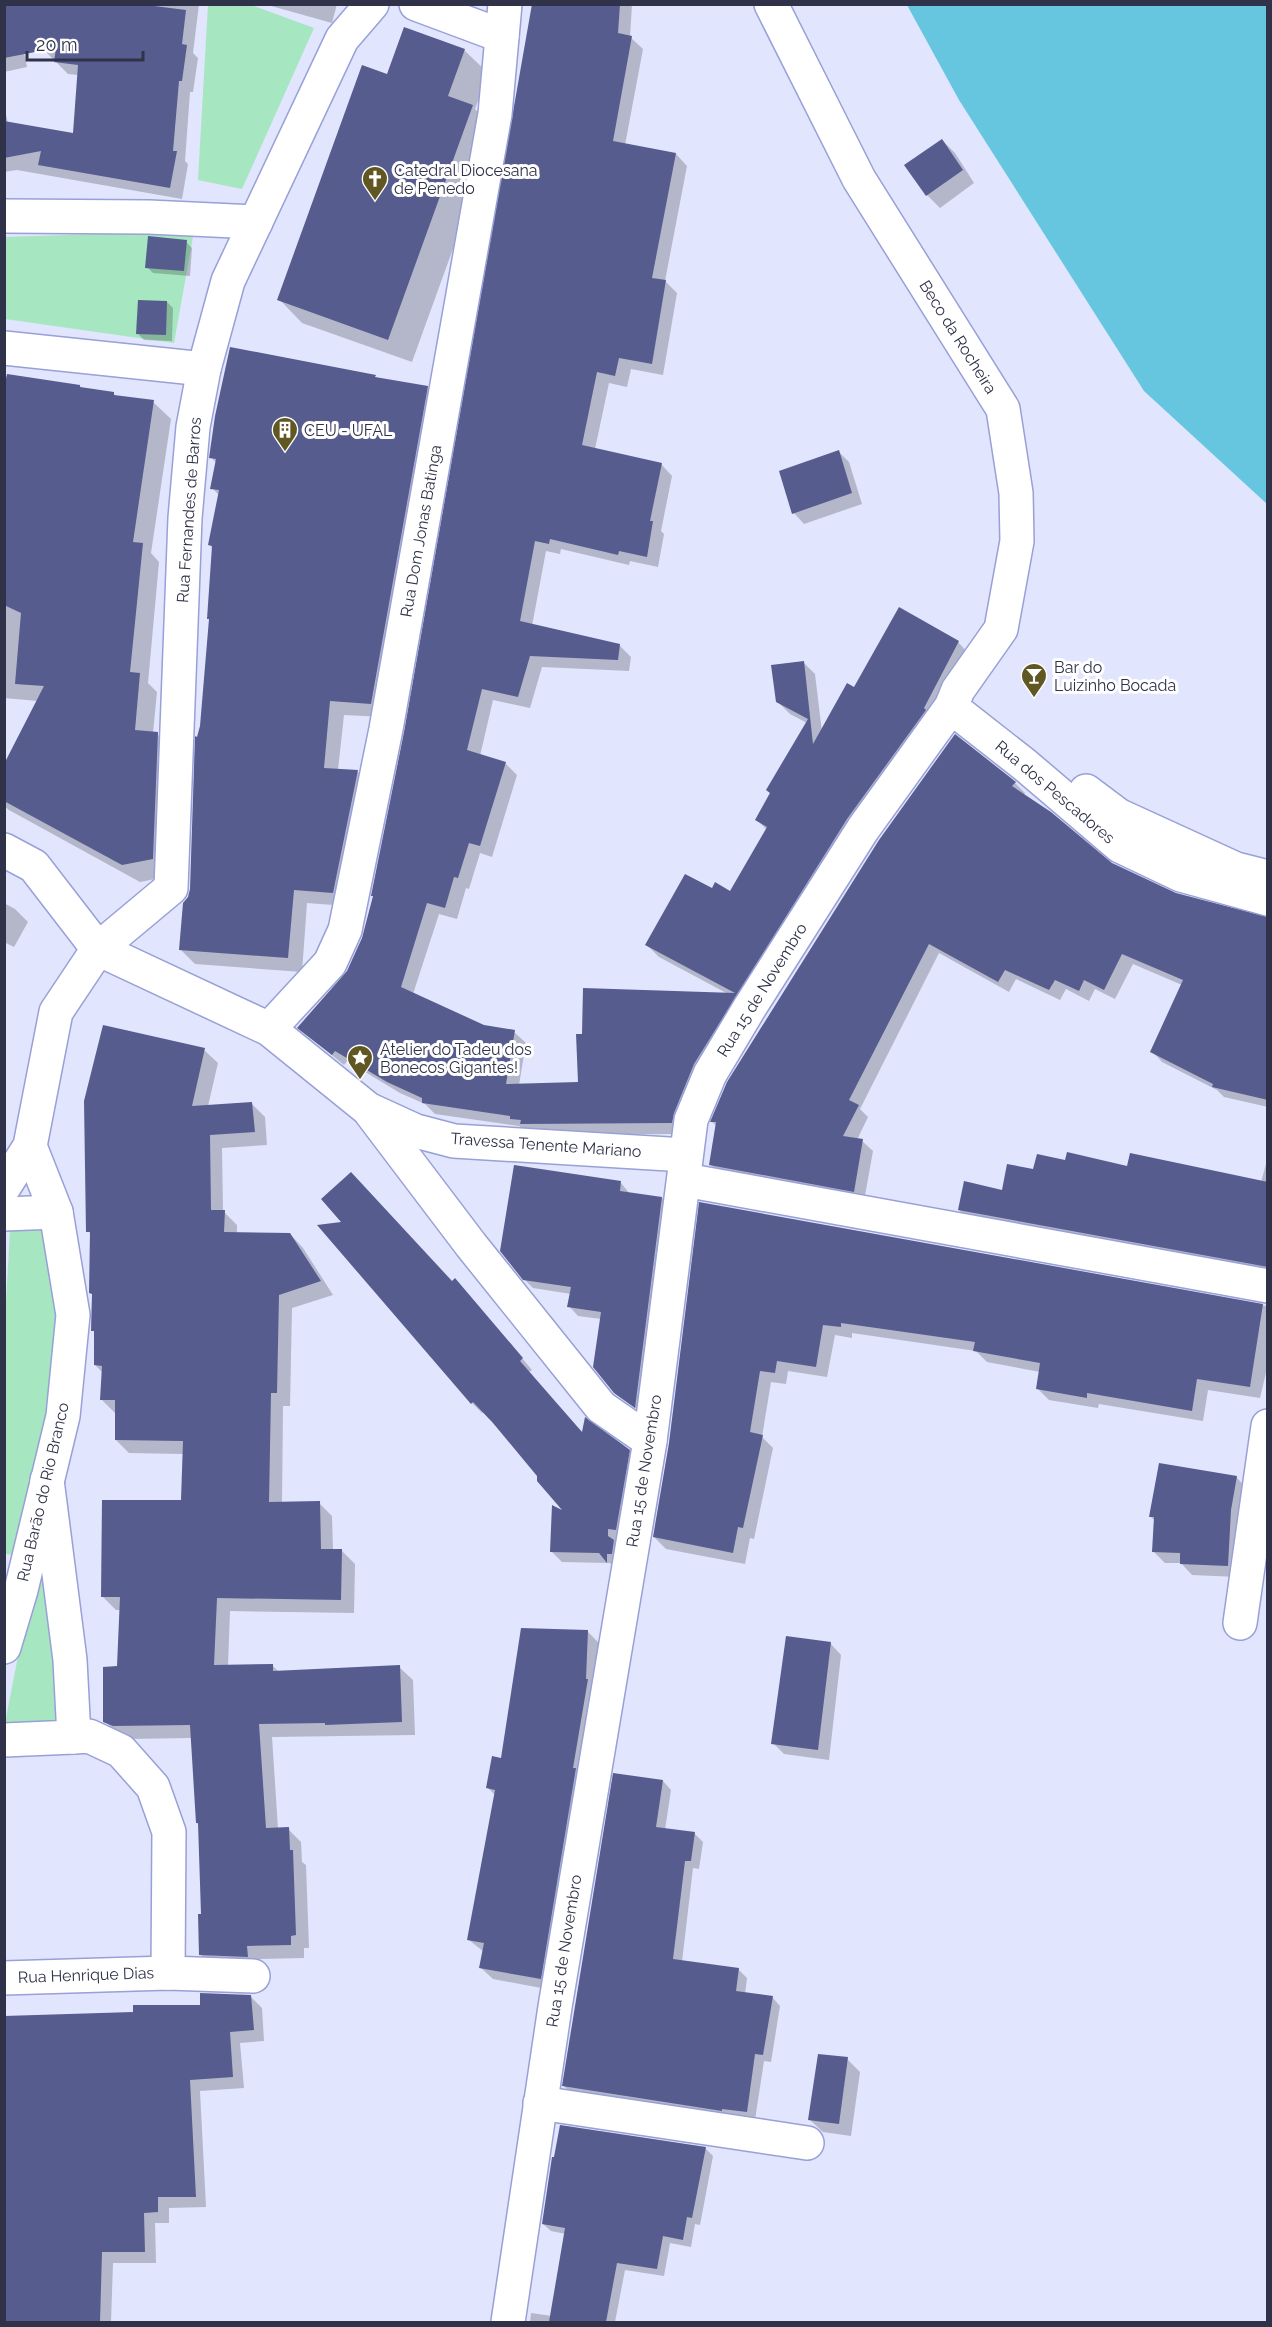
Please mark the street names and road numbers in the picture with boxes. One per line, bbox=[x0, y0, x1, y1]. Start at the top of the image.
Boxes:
street label: Beco da Rocheira bbox=[915, 277, 1001, 397]
street label: Rua Fernandes de Barros bbox=[173, 416, 205, 603]
street label: Rua Dom Jonas Batinga bbox=[396, 443, 446, 619]
street label: Rua dos Pescadores bbox=[991, 736, 1119, 848]
street label: Rua 15 de Novembro bbox=[713, 920, 811, 1060]
street label: Travessa Tenente Mariano bbox=[450, 1129, 642, 1161]
street label: Rua 15 de Novembro bbox=[623, 1393, 665, 1549]
street label: Rua Barão do Rio Branco bbox=[13, 1400, 73, 1584]
street label: Rua 15 de Novembro bbox=[543, 1873, 585, 2029]
street label: Rua Henrique Dias bbox=[18, 1963, 155, 1987]

